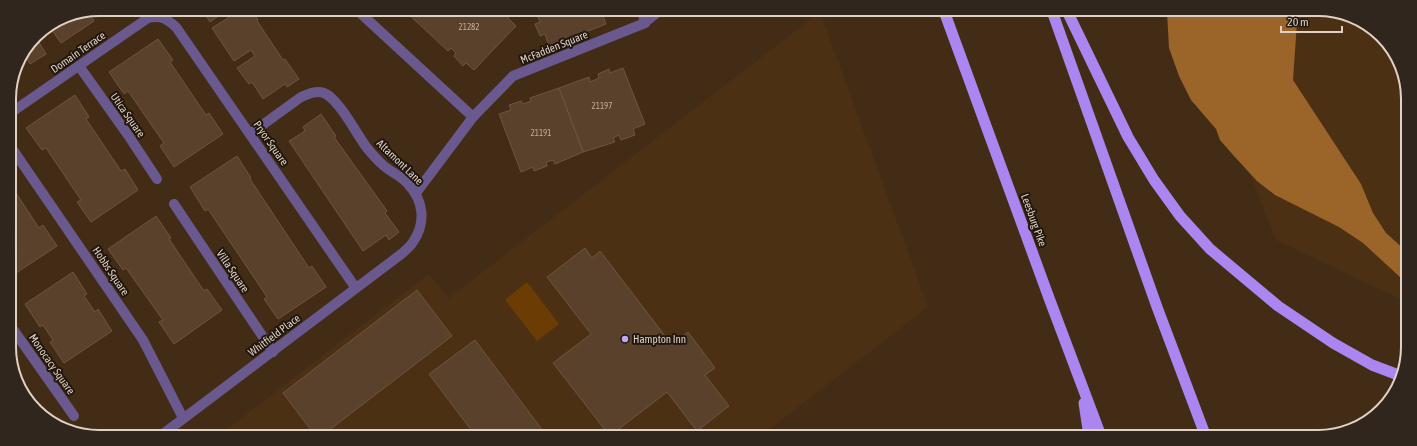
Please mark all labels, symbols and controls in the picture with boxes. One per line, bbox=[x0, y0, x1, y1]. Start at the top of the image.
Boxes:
scale bar bbox=[1281, 8, 1342, 34]
text: 20 m bbox=[1287, 15, 1309, 29]
house number: 21282 bbox=[458, 22, 480, 32]
street label: McFadden Square bbox=[519, 28, 589, 66]
street label: Domain Terrace bbox=[49, 29, 107, 75]
street label: Utica Square bbox=[108, 91, 148, 139]
house number: 21197 bbox=[591, 101, 613, 111]
street label: Pryor Square bbox=[251, 118, 291, 168]
house number: 21191 bbox=[530, 128, 552, 138]
street label: Altamont Lane bbox=[374, 137, 426, 187]
street label: Leesburg Pike bbox=[1019, 192, 1049, 248]
street label: Hobbs Square bbox=[90, 244, 132, 298]
street label: Villa Square bbox=[214, 247, 252, 295]
street label: Whitfield Place bbox=[246, 312, 302, 358]
street label: Monocacy Square bbox=[27, 332, 77, 396]
place label: Hampton Inn bbox=[633, 333, 686, 345]
marker: Hampton Inn bbox=[620, 334, 630, 344]

